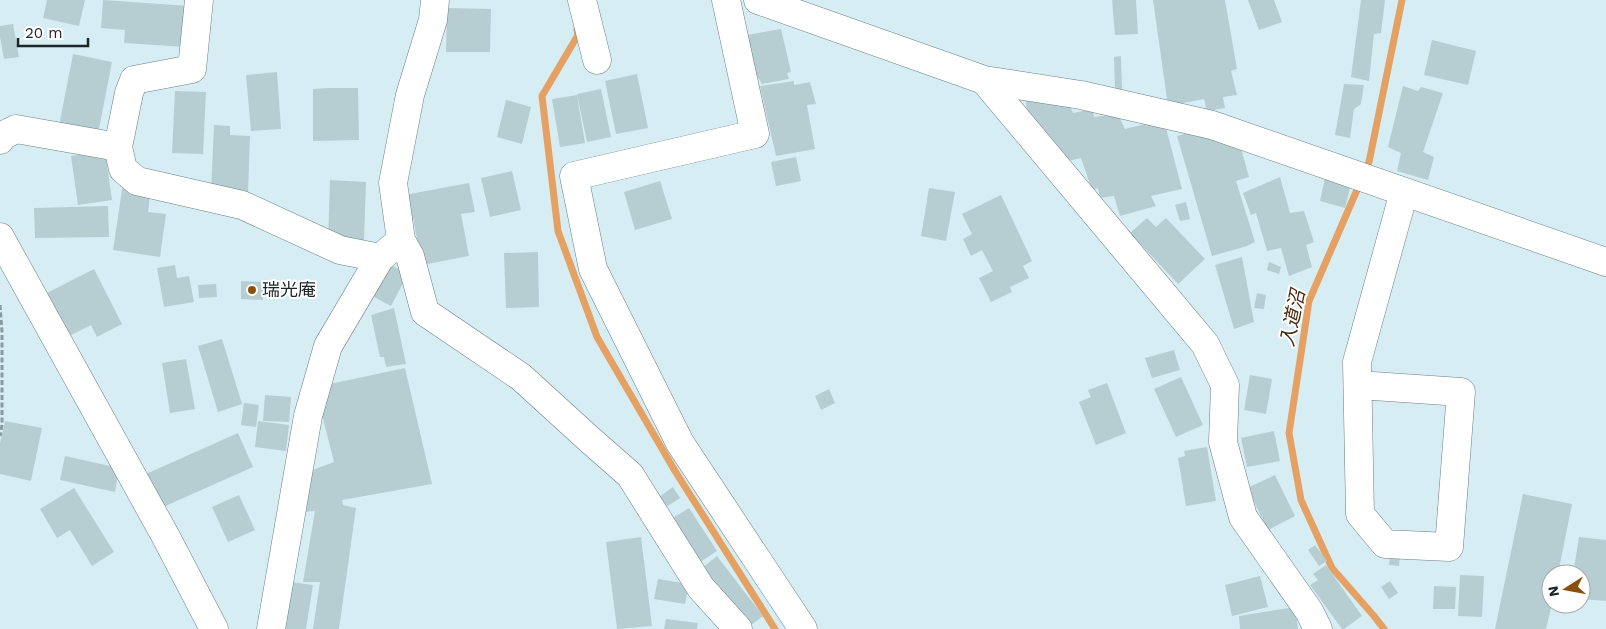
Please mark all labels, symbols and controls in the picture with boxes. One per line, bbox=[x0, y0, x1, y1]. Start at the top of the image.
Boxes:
scale bar bbox=[18, 15, 88, 47]
text: 20 m bbox=[25, 24, 63, 42]
place label: 瑞光庵 bbox=[262, 279, 316, 300]
marker: 瑞光庵 bbox=[246, 284, 258, 296]
water label: 入道沼 bbox=[1275, 285, 1310, 348]
north arrow bbox=[1541, 564, 1591, 614]
text: N bbox=[1544, 585, 1562, 598]

